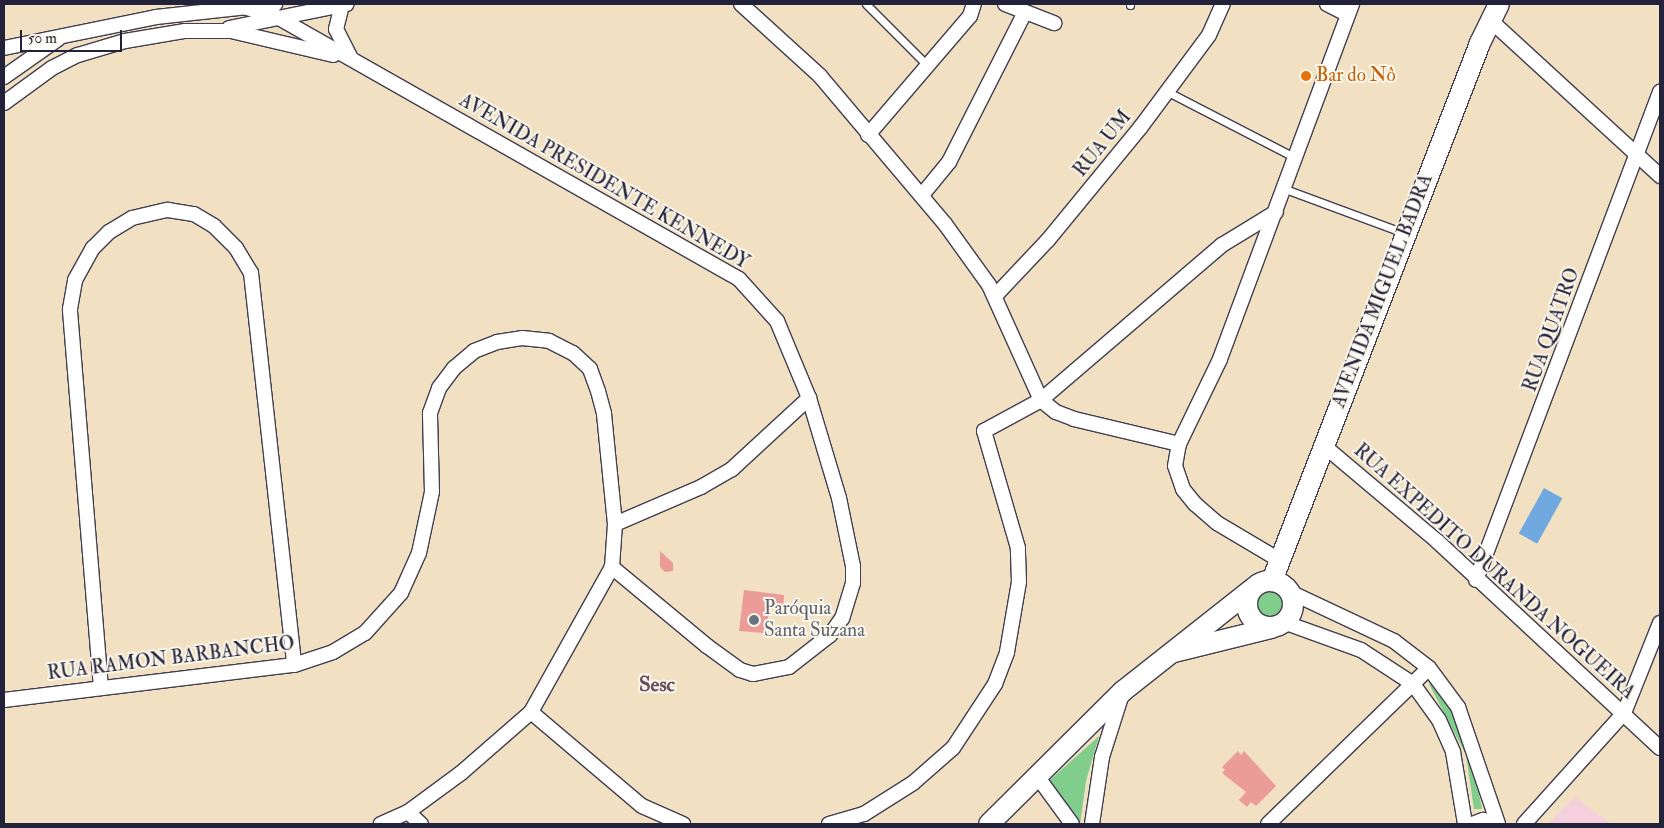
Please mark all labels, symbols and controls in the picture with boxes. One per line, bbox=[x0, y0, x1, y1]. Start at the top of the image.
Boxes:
scale bar bbox=[22, 20, 125, 52]
text: 50 m bbox=[28, 29, 57, 48]
place label: Bar do Nô bbox=[1316, 65, 1396, 87]
marker: Bar do Nô bbox=[1300, 70, 1312, 82]
street label: AVENIDA PRESIDENTE KENNEDY bbox=[455, 89, 753, 275]
street label: RUA UM bbox=[1069, 106, 1137, 182]
street label: AVENIDA MIGUEL BADRA bbox=[1328, 171, 1438, 411]
street label: RUA QUATRO bbox=[1519, 265, 1585, 395]
street label: RUA EXPEDITO DURANDA NOGUEIRA bbox=[1349, 440, 1639, 704]
place label: Paróquia Santa Suzana bbox=[764, 598, 865, 642]
marker: Paróquia Santa Suzana bbox=[748, 614, 760, 626]
street label: RUA RAMON BARBANCHO bbox=[46, 633, 296, 685]
district label: Sesc bbox=[639, 672, 675, 698]

